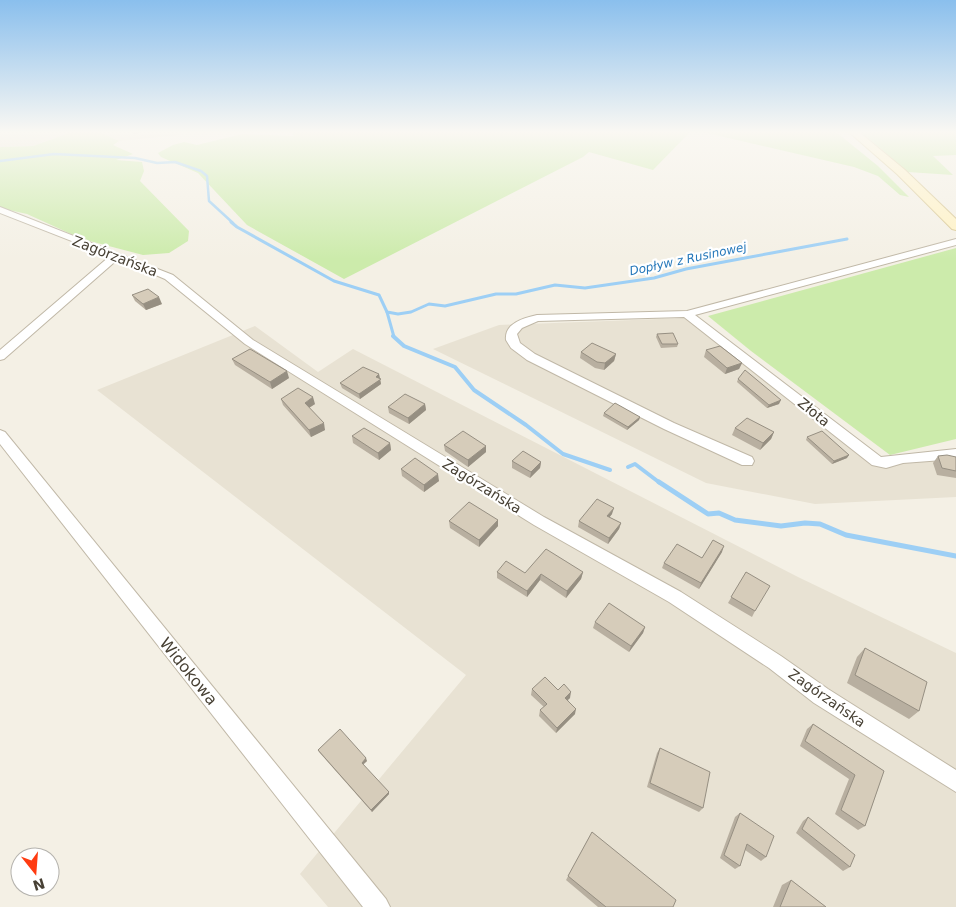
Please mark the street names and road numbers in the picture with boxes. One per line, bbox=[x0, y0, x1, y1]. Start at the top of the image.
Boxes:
street label: Zagórzańska bbox=[70, 232, 160, 280]
street label: Złota bbox=[795, 394, 833, 430]
street label: Zagórzańska bbox=[440, 455, 524, 517]
street label: Widokowa bbox=[156, 634, 222, 709]
street label: Zagórzańska bbox=[786, 666, 868, 730]

